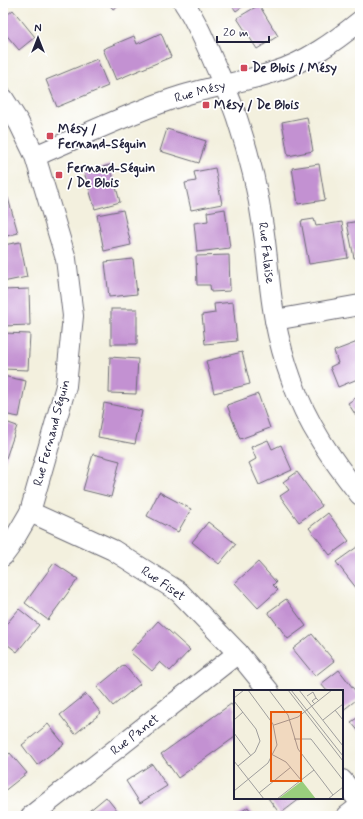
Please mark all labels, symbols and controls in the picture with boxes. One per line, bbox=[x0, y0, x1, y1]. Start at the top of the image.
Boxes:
north arrow bbox=[18, 18, 58, 58]
scale bar bbox=[217, 18, 269, 44]
text: N bbox=[34, 22, 42, 36]
text: 20 m bbox=[223, 25, 249, 41]
place label: De Blois / Mésy bbox=[252, 60, 337, 77]
marker: De Blois / Mésy bbox=[239, 63, 249, 73]
street label: Rue Mésy bbox=[173, 77, 228, 107]
place label: Mésy / De Blois bbox=[214, 97, 299, 114]
marker: Mésy / De Blois bbox=[201, 100, 211, 110]
place label: Mésy / Fernand-Séguin bbox=[58, 121, 146, 154]
marker: Mésy / Fernand-Séguin bbox=[45, 131, 55, 141]
place label: Fernand-Séguin / De Blois bbox=[67, 160, 155, 192]
marker: Fernand-Séguin / De Blois bbox=[54, 170, 64, 180]
street label: Rue Falaise bbox=[254, 221, 278, 285]
street label: Rue Fernand Séguin bbox=[30, 378, 74, 488]
street label: Rue Fiset bbox=[137, 563, 189, 605]
inset map bbox=[234, 690, 343, 799]
street label: Rue Panet bbox=[107, 711, 163, 759]

